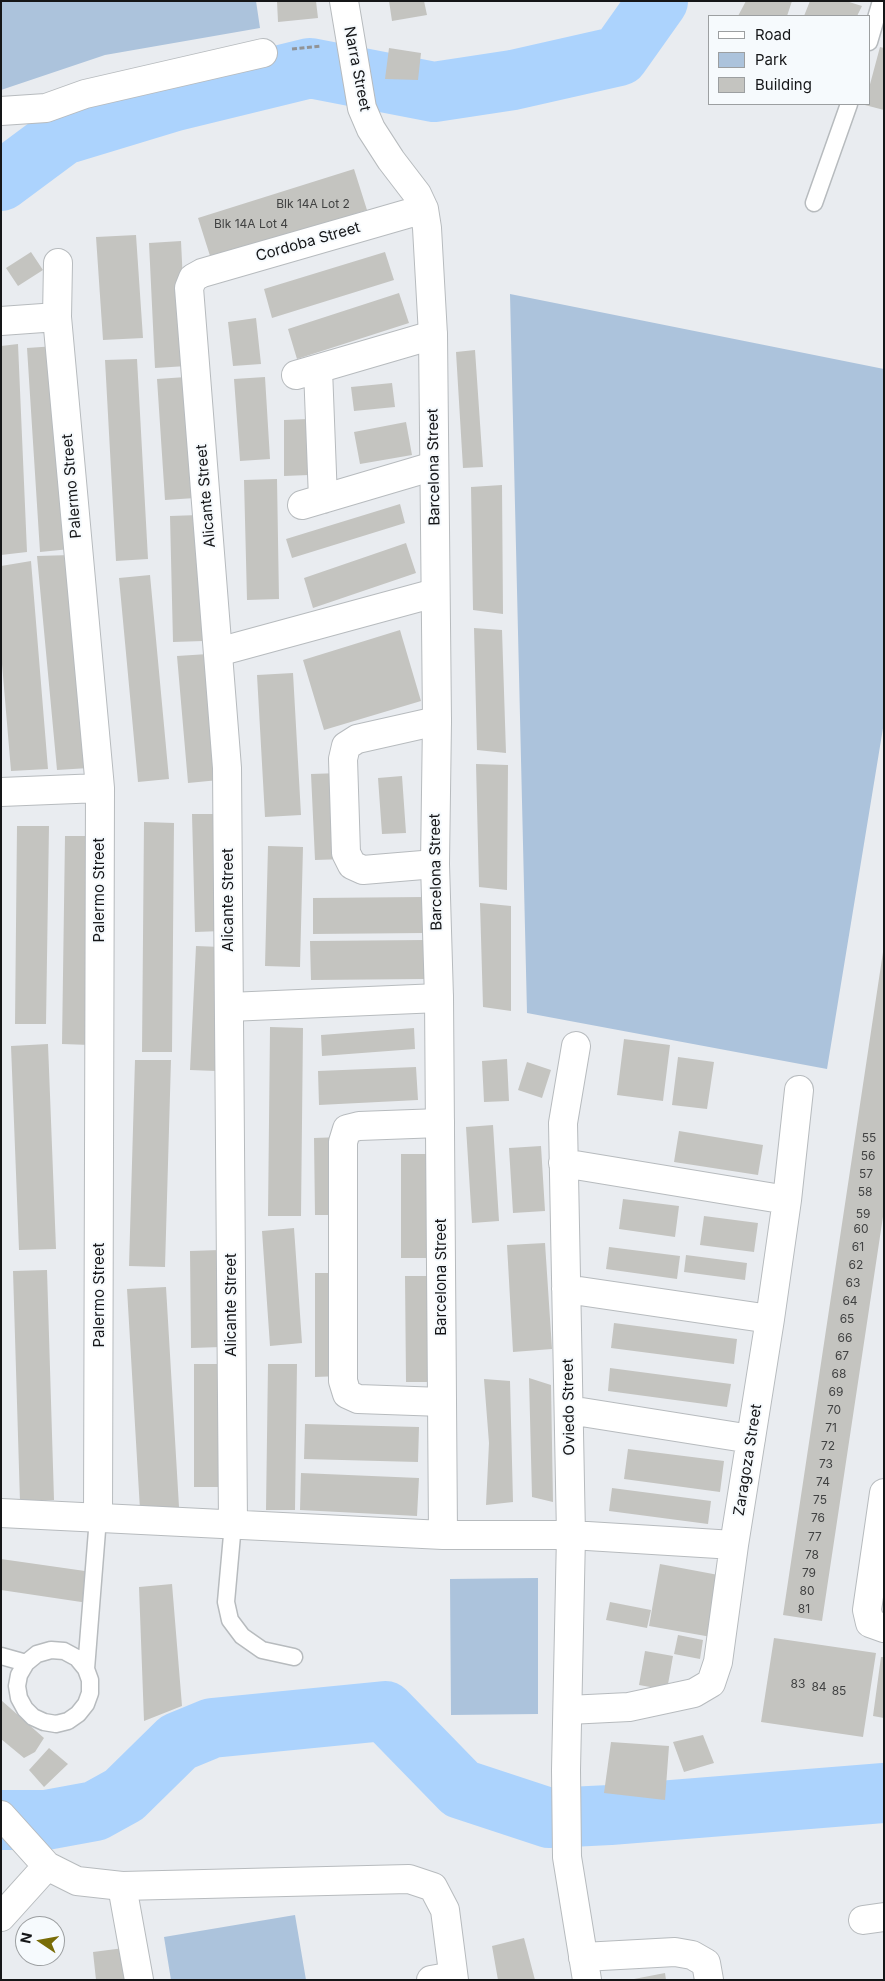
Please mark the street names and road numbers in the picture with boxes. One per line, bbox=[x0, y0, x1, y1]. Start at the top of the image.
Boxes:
street label: Narra Street bbox=[340, 25, 374, 113]
street label: Cordoba Street bbox=[254, 218, 362, 266]
street label: Barcelona Street bbox=[424, 408, 444, 526]
street label: Palermo Street bbox=[58, 433, 86, 539]
street label: Alicante Street bbox=[193, 444, 219, 548]
street label: Barcelona Street bbox=[426, 813, 446, 931]
street label: Palermo Street bbox=[90, 838, 108, 942]
street label: Alicante Street bbox=[219, 848, 237, 952]
street label: Barcelona Street bbox=[432, 1218, 450, 1336]
street label: Palermo Street bbox=[90, 1243, 108, 1347]
street label: Alicante Street bbox=[222, 1253, 240, 1357]
street label: Oviedo Street bbox=[559, 1358, 579, 1456]
street label: Zaragoza Street bbox=[730, 1403, 766, 1517]

